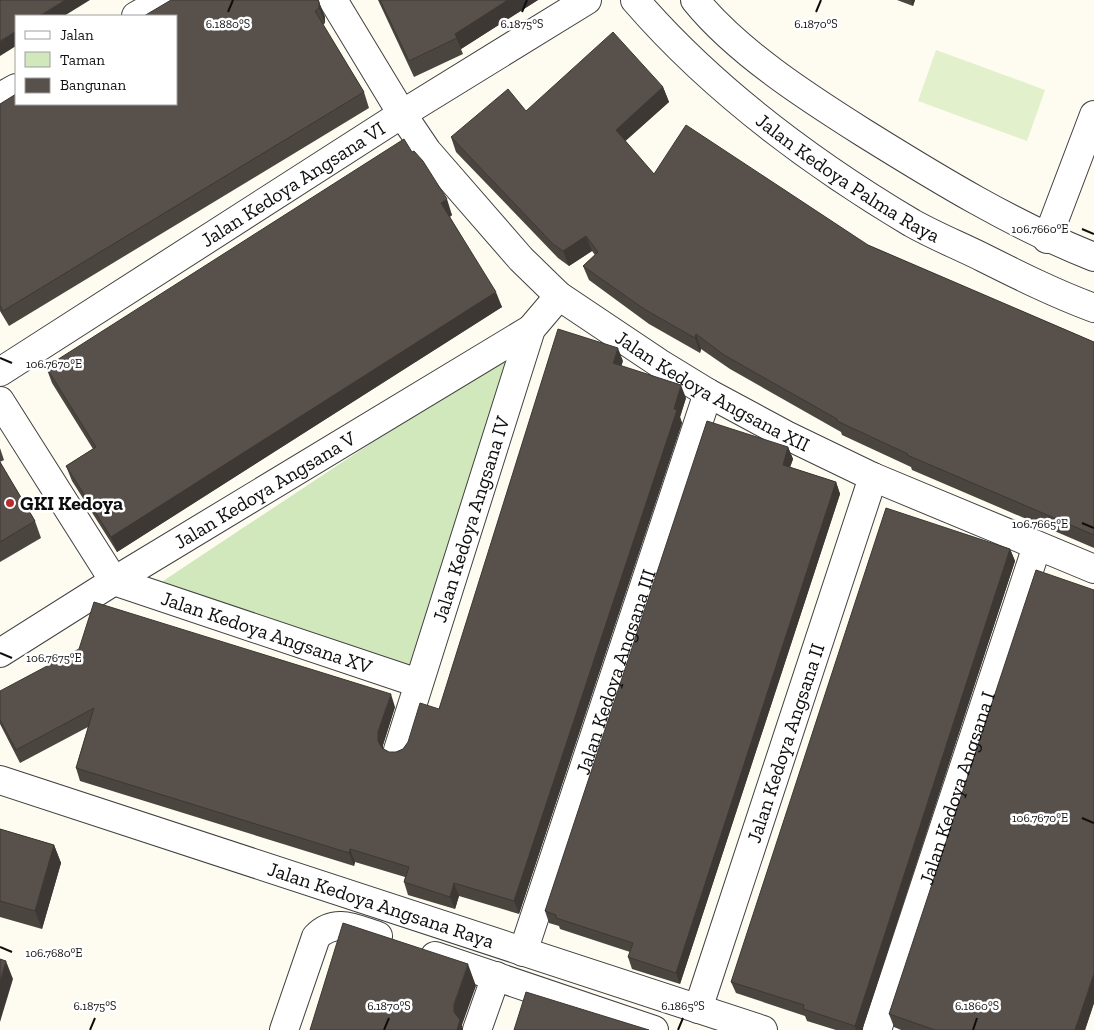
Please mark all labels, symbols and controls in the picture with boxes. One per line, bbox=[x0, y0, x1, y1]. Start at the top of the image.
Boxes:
legend bbox=[15, 15, 178, 105]
text: 6.1880°S bbox=[206, 17, 250, 31]
text: 6.1875°S bbox=[501, 17, 543, 31]
text: 6.1870°S bbox=[794, 17, 838, 31]
text: Jalan bbox=[60, 26, 94, 44]
text: Taman bbox=[60, 51, 105, 69]
text: Bangunan bbox=[60, 76, 126, 94]
street label: Jalan Kedoya Palma Raya bbox=[751, 108, 944, 248]
street label: Jalan Kedoya Angsana VI bbox=[196, 116, 390, 252]
text: 106.7660°E bbox=[1012, 222, 1068, 236]
street label: Jalan Kedoya Angsana XII bbox=[611, 325, 814, 457]
text: 106.7670°E bbox=[26, 357, 82, 371]
street label: Jalan Kedoya Angsana IV bbox=[427, 413, 515, 625]
street label: Jalan Kedoya Angsana V bbox=[170, 426, 360, 554]
place label: GKI Kedoya bbox=[20, 491, 123, 515]
marker: GKI Kedoya bbox=[4, 497, 16, 509]
text: 106.7665°E bbox=[1012, 517, 1068, 531]
street label: Jalan Kedoya Angsana III bbox=[571, 566, 661, 778]
street label: Jalan Kedoya Angsana XV bbox=[158, 586, 375, 679]
street label: Jalan Kedoya Angsana II bbox=[742, 640, 829, 846]
text: 106.7675°E bbox=[26, 651, 82, 665]
street label: Jalan Kedoya Angsana I bbox=[914, 688, 1000, 888]
text: 106.7670°E bbox=[1012, 811, 1068, 825]
street label: Jalan Kedoya Angsana Raya bbox=[265, 857, 498, 953]
text: 106.7680°E bbox=[26, 946, 82, 960]
text: 6.1875°S bbox=[74, 999, 116, 1013]
text: 6.1870°S bbox=[367, 999, 411, 1013]
text: 6.1865°S bbox=[661, 999, 705, 1013]
text: 6.1860°S bbox=[955, 999, 999, 1013]

